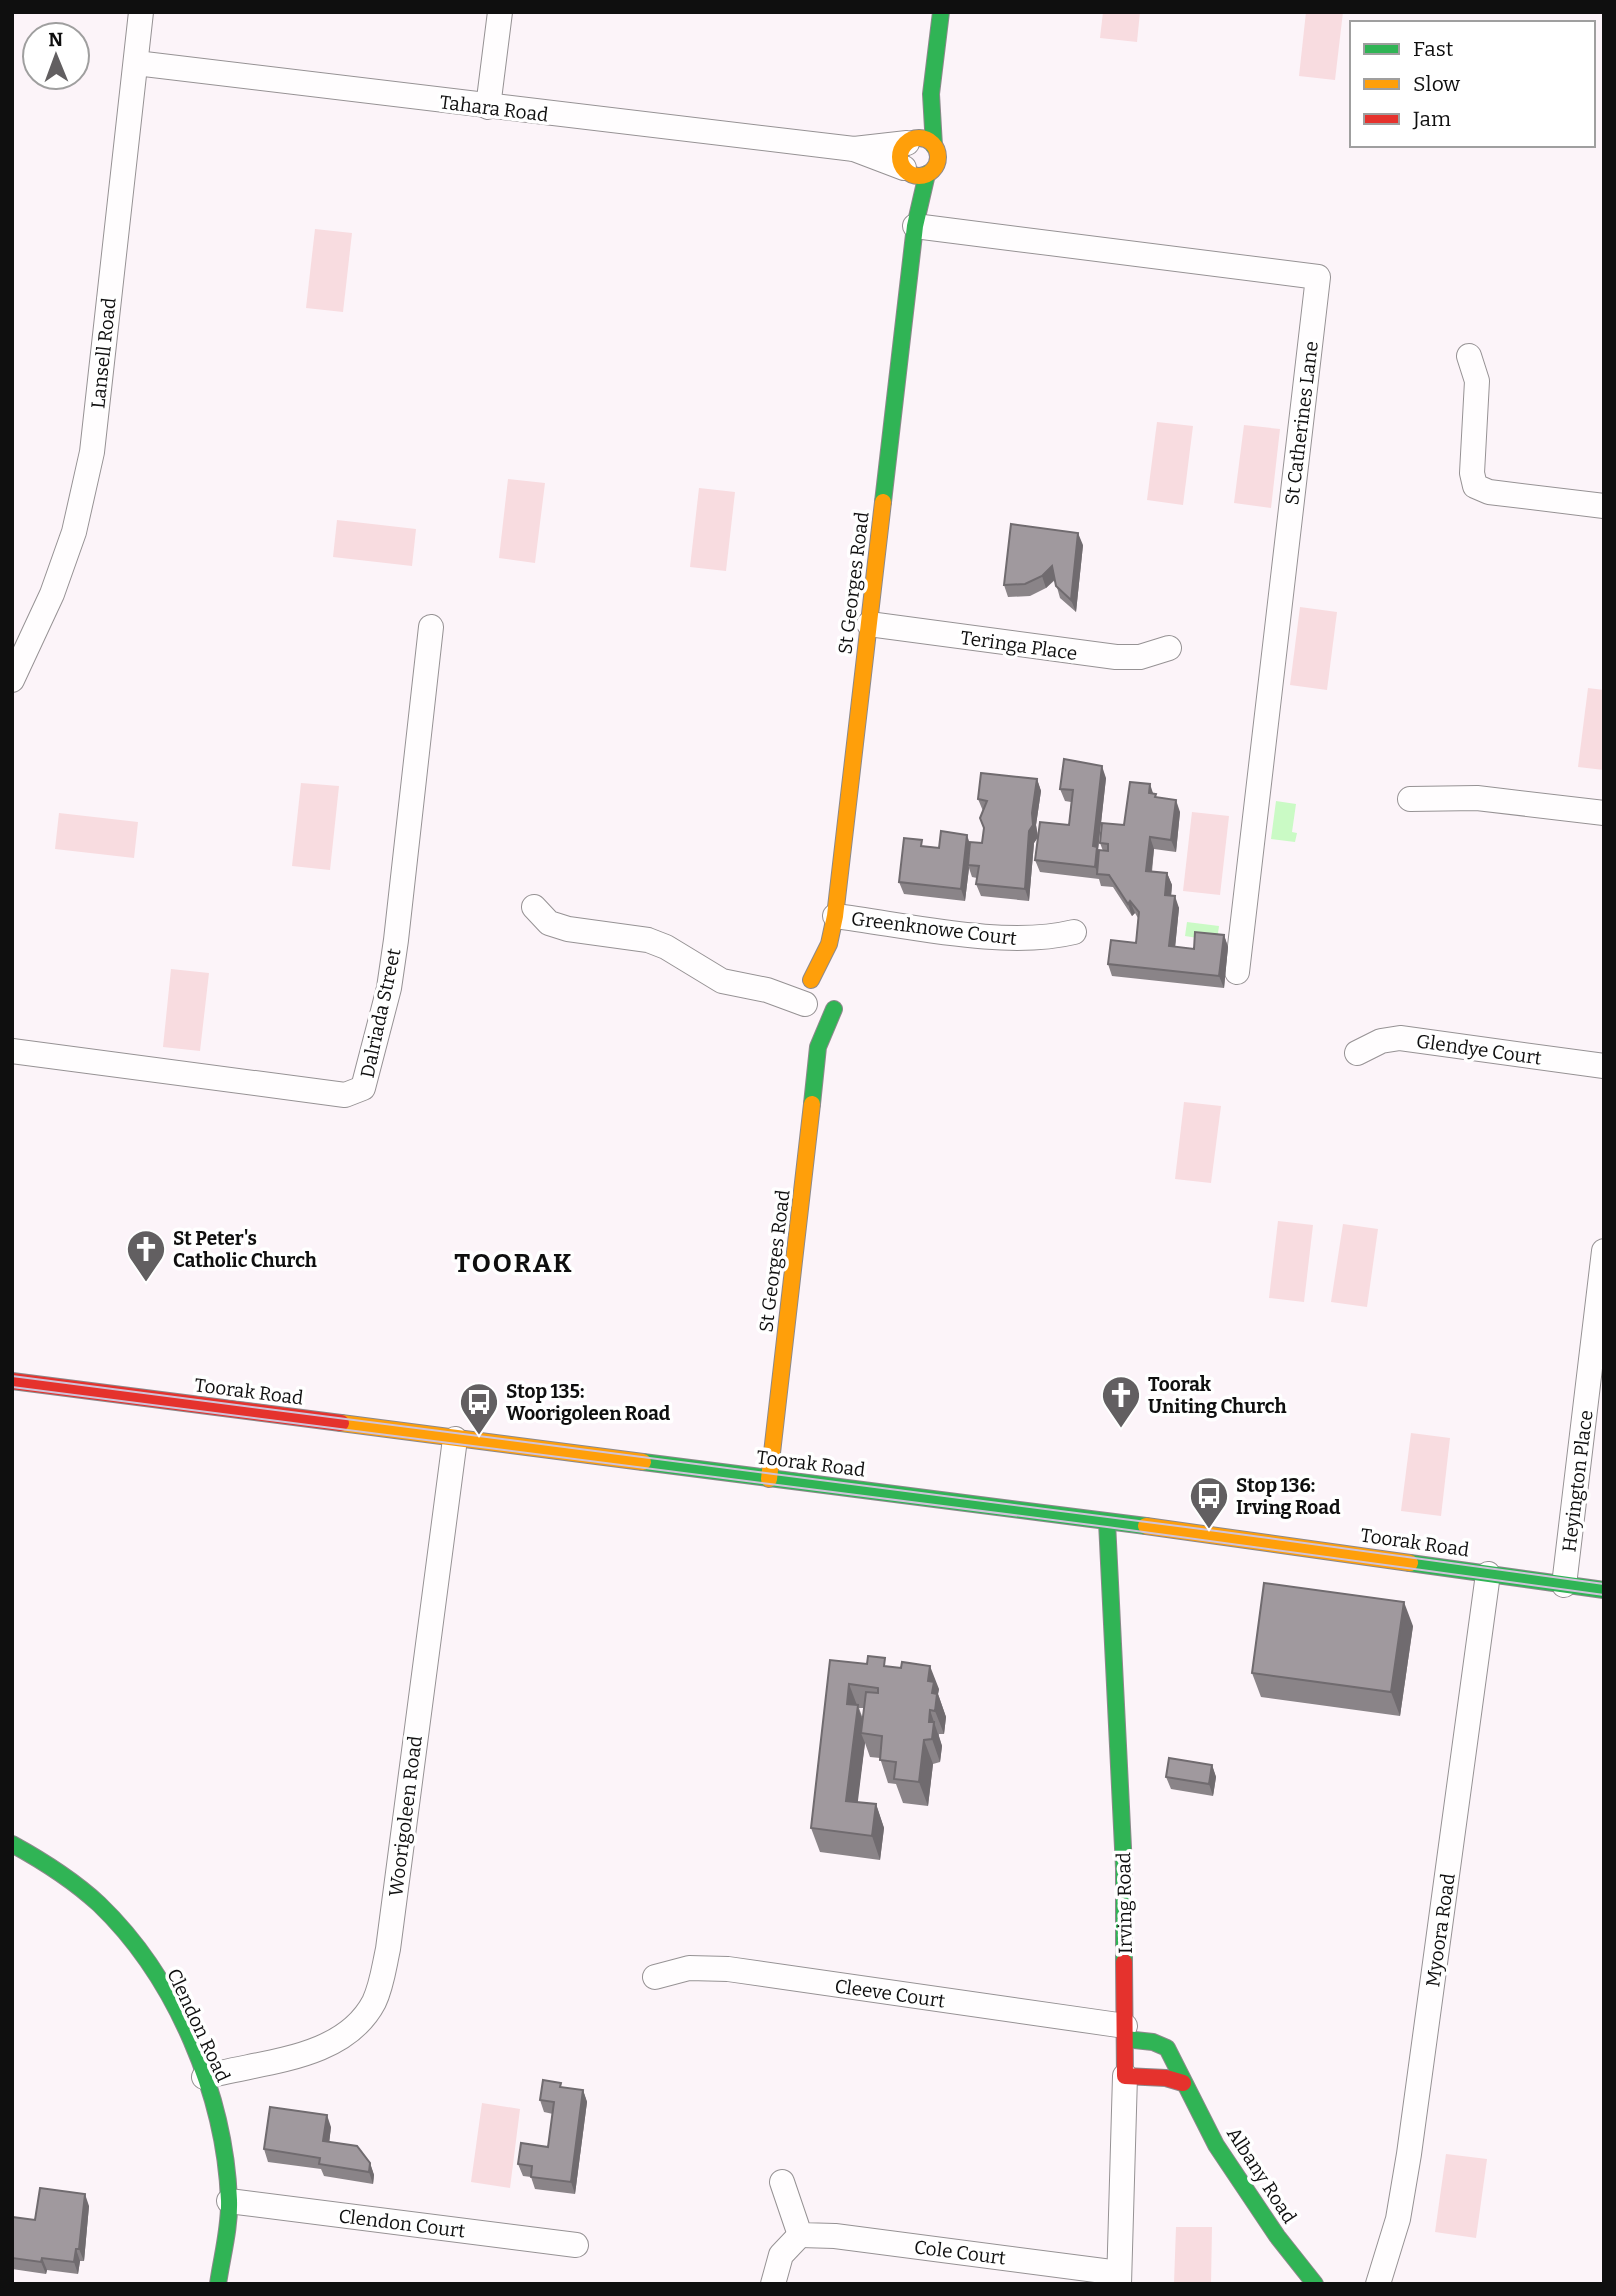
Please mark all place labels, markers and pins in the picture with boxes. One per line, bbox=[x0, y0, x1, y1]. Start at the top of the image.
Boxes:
place label: St Peter's Catholic Church bbox=[173, 1227, 317, 1272]
church icon: St Peter's Catholic Church bbox=[125, 1228, 167, 1283]
place label: Toorak Uniting Church bbox=[1148, 1373, 1286, 1418]
church icon: Toorak Uniting Church bbox=[1100, 1374, 1142, 1429]
place label: Stop 135: Woorigoleen Road bbox=[506, 1380, 671, 1425]
bus stop icon: Stop 135: Woorigoleen Road bbox=[458, 1381, 500, 1436]
place label: Stop 136: Irving Road bbox=[1236, 1474, 1341, 1519]
bus stop icon: Stop 136: Irving Road bbox=[1188, 1475, 1230, 1530]

